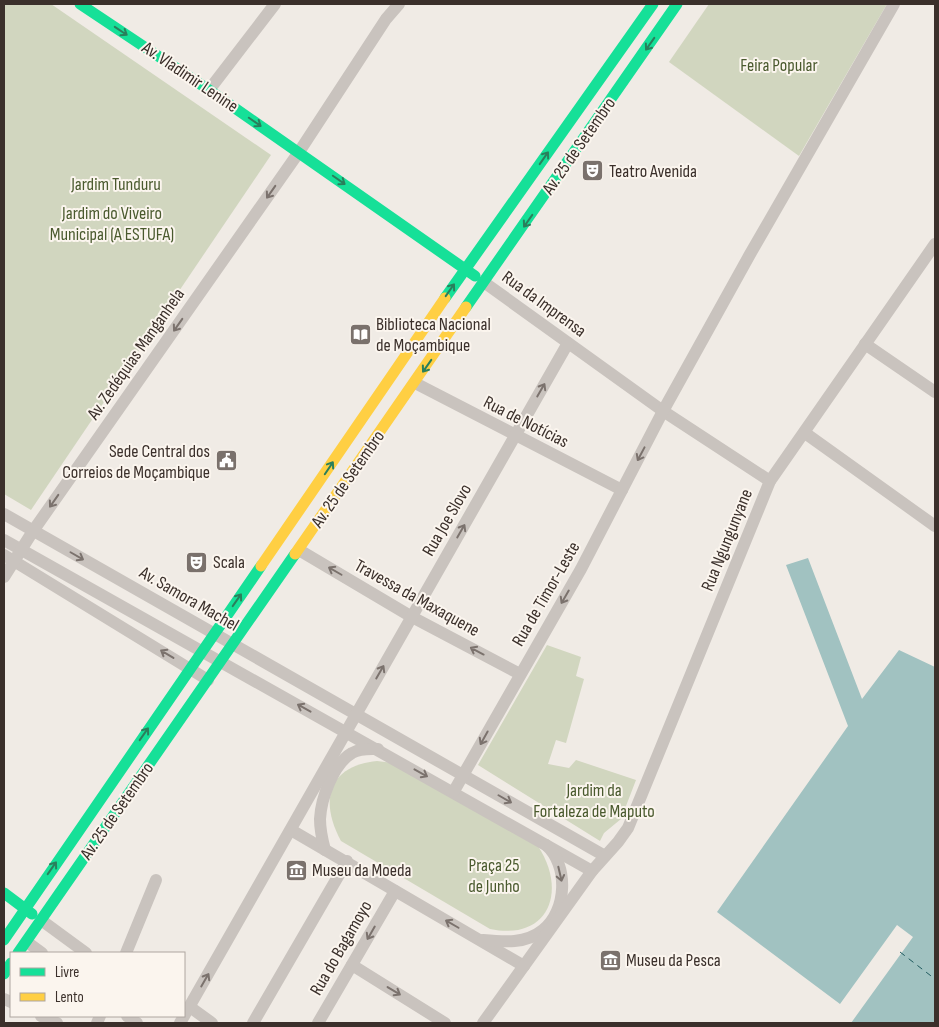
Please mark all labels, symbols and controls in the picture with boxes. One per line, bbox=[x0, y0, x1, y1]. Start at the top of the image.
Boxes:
one-way arrow bbox=[113, 26, 127, 36]
street label: Av. Vladimir Lenine bbox=[137, 37, 242, 117]
one-way arrow bbox=[645, 37, 655, 51]
park label: Feira Popular bbox=[740, 55, 818, 76]
street label: Av. 25 de Setembro bbox=[537, 93, 620, 199]
one-way arrow bbox=[248, 117, 262, 127]
one-way arrow bbox=[539, 151, 549, 165]
theatre icon: Teatro Avenida bbox=[581, 159, 605, 183]
place label: Teatro Avenida bbox=[609, 161, 697, 182]
park label: Jardim Tunduru bbox=[70, 174, 161, 195]
one-way arrow bbox=[332, 175, 346, 185]
one-way arrow bbox=[266, 185, 276, 199]
park label: Jardim do Viveiro Municipal (A ESTUFA) bbox=[50, 203, 174, 245]
one-way arrow bbox=[523, 214, 533, 228]
street label: Rua da Imprensa bbox=[498, 266, 590, 342]
street label: Av. Zedéquias Manganhela bbox=[82, 284, 189, 425]
one-way arrow bbox=[445, 284, 455, 298]
place label: Biblioteca Nacional de Moçambique bbox=[376, 314, 491, 356]
one-way arrow bbox=[173, 318, 183, 332]
library icon: Biblioteca Nacional de Moçambique bbox=[348, 322, 372, 346]
one-way arrow bbox=[422, 359, 432, 373]
one-way arrow bbox=[537, 383, 547, 397]
street label: Rua de Notícias bbox=[480, 392, 572, 452]
street label: Av. 25 de Setembro bbox=[306, 426, 389, 532]
place label: Sede Central dos Correios de Moçambique bbox=[62, 441, 210, 483]
one-way arrow bbox=[636, 446, 645, 461]
public building icon: Sede Central dos Correios de Moçambique bbox=[214, 449, 238, 473]
one-way arrow bbox=[324, 461, 334, 475]
street label: Rua Joe Slovo bbox=[418, 480, 476, 560]
street label: Rua Ngungunyane bbox=[697, 486, 757, 594]
one-way arrow bbox=[49, 494, 59, 508]
one-way arrow bbox=[457, 524, 466, 539]
street label: Rua de Timor-Leste bbox=[508, 538, 584, 650]
theatre icon: Scala bbox=[185, 550, 209, 574]
one-way arrow bbox=[69, 551, 83, 561]
place label: Scala bbox=[213, 552, 245, 573]
street label: Travessa da Maxaquene bbox=[351, 555, 483, 641]
street label: Av. Samora Machel bbox=[135, 562, 242, 636]
one-way arrow bbox=[329, 566, 343, 576]
one-way arrow bbox=[559, 590, 569, 604]
one-way arrow bbox=[232, 593, 242, 607]
one-way arrow bbox=[470, 646, 485, 655]
one-way arrow bbox=[160, 649, 174, 659]
one-way arrow bbox=[376, 666, 386, 680]
one-way arrow bbox=[297, 702, 311, 712]
one-way arrow bbox=[139, 727, 149, 741]
one-way arrow bbox=[478, 731, 488, 745]
street label: Av. 25 de Setembro bbox=[75, 758, 158, 864]
one-way arrow bbox=[413, 769, 428, 778]
park label: Jardim da Fortaleza de Maputo bbox=[533, 780, 655, 822]
one-way arrow bbox=[498, 794, 513, 804]
park label: Praça 25 de Junho bbox=[468, 855, 520, 897]
museum icon: Museu da Moeda bbox=[284, 858, 308, 882]
place label: Museu da Moeda bbox=[312, 860, 412, 881]
one-way arrow bbox=[47, 861, 57, 875]
one-way arrow bbox=[556, 866, 565, 882]
street label: Rua do Bagamoyo bbox=[306, 897, 376, 999]
one-way arrow bbox=[445, 919, 460, 928]
one-way arrow bbox=[365, 925, 375, 940]
museum icon: Museu da Pesca bbox=[598, 948, 622, 972]
place label: Museu da Pesca bbox=[626, 950, 721, 971]
legend bbox=[10, 952, 185, 1017]
text: Livre bbox=[55, 963, 79, 982]
one-way arrow bbox=[200, 974, 210, 988]
one-way arrow bbox=[386, 986, 400, 996]
text: Lento bbox=[55, 988, 84, 1007]

